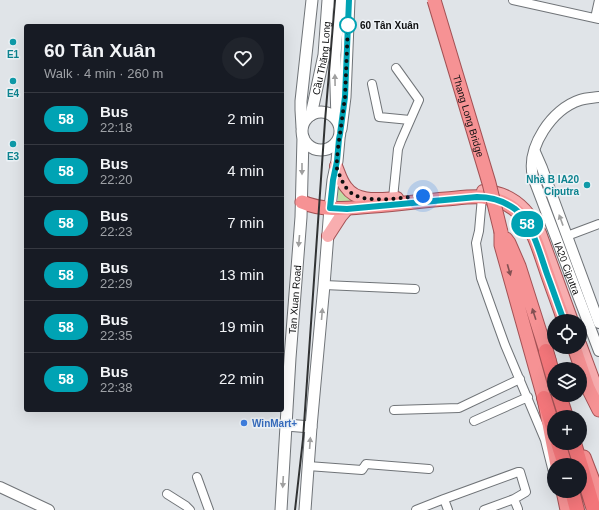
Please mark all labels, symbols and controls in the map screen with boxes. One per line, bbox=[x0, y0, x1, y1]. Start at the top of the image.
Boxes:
marker: 60 Tân Xuân bbox=[339, 16, 357, 34]
place label: 60 Tân Xuân bbox=[360, 20, 419, 31]
street label: Cầu Thăng Long bbox=[311, 21, 332, 96]
marker: E1 bbox=[8, 37, 18, 47]
button: heart bbox=[222, 37, 264, 79]
text: 60 Tân Xuân bbox=[44, 40, 156, 61]
place label: E1 bbox=[7, 49, 20, 60]
text: Walk · 4 min · 260 m bbox=[44, 66, 163, 81]
one-way arrow bbox=[332, 74, 339, 86]
street label: Thang Long Bridge bbox=[451, 74, 486, 159]
marker: E4 bbox=[8, 76, 18, 86]
place label: E4 bbox=[7, 88, 20, 99]
text: Bus bbox=[100, 103, 128, 120]
text: 2 min bbox=[227, 110, 264, 127]
text: 58 bbox=[58, 111, 74, 127]
text: 22:18 bbox=[100, 120, 133, 135]
marker: E3 bbox=[8, 139, 18, 149]
place label: E3 bbox=[7, 151, 20, 162]
text: Bus bbox=[100, 155, 128, 172]
text: 4 min bbox=[227, 162, 264, 179]
text: 58 bbox=[58, 163, 74, 179]
one-way arrow bbox=[299, 163, 305, 176]
text: 22:20 bbox=[100, 172, 133, 187]
place label: Nhà B IA20 Ciputra bbox=[526, 174, 579, 197]
marker: Nhà B IA20 Ciputra bbox=[582, 180, 592, 190]
your location bbox=[413, 186, 433, 206]
text: Bus bbox=[100, 207, 128, 224]
line badge: 58 bbox=[509, 211, 545, 237]
text: 7 min bbox=[227, 214, 264, 231]
one-way arrow bbox=[557, 214, 563, 226]
text: 58 bbox=[58, 215, 74, 231]
text: 58 bbox=[519, 216, 535, 232]
text: 22:23 bbox=[100, 224, 133, 239]
one-way arrow bbox=[296, 235, 303, 247]
street label: IA20 Ciputra bbox=[552, 240, 582, 297]
text: Bus bbox=[100, 259, 128, 276]
one-way arrow bbox=[506, 264, 512, 276]
street label: Tan Xuan Road bbox=[287, 265, 303, 334]
text: 13 min bbox=[219, 266, 264, 283]
text: 58 bbox=[58, 267, 74, 283]
text: 22:29 bbox=[100, 276, 133, 291]
one-way arrow bbox=[318, 308, 325, 320]
one-way arrow bbox=[531, 308, 537, 320]
text: Bus bbox=[100, 311, 128, 328]
map controls bbox=[547, 314, 587, 498]
button: locate bbox=[547, 314, 587, 354]
text: 19 min bbox=[219, 318, 264, 335]
text: 58 bbox=[58, 319, 74, 335]
text: 22:35 bbox=[100, 328, 133, 343]
button: layers bbox=[547, 362, 587, 402]
text: Bus bbox=[100, 363, 128, 380]
text: 22 min bbox=[219, 370, 264, 387]
text: 58 bbox=[58, 371, 74, 387]
text: 22:38 bbox=[100, 380, 133, 395]
button: + bbox=[547, 410, 587, 450]
marker: WinMart+ bbox=[239, 418, 249, 428]
place label: WinMart+ bbox=[252, 418, 297, 429]
one-way arrow bbox=[307, 437, 314, 449]
button: − bbox=[547, 458, 587, 498]
one-way arrow bbox=[280, 476, 286, 489]

